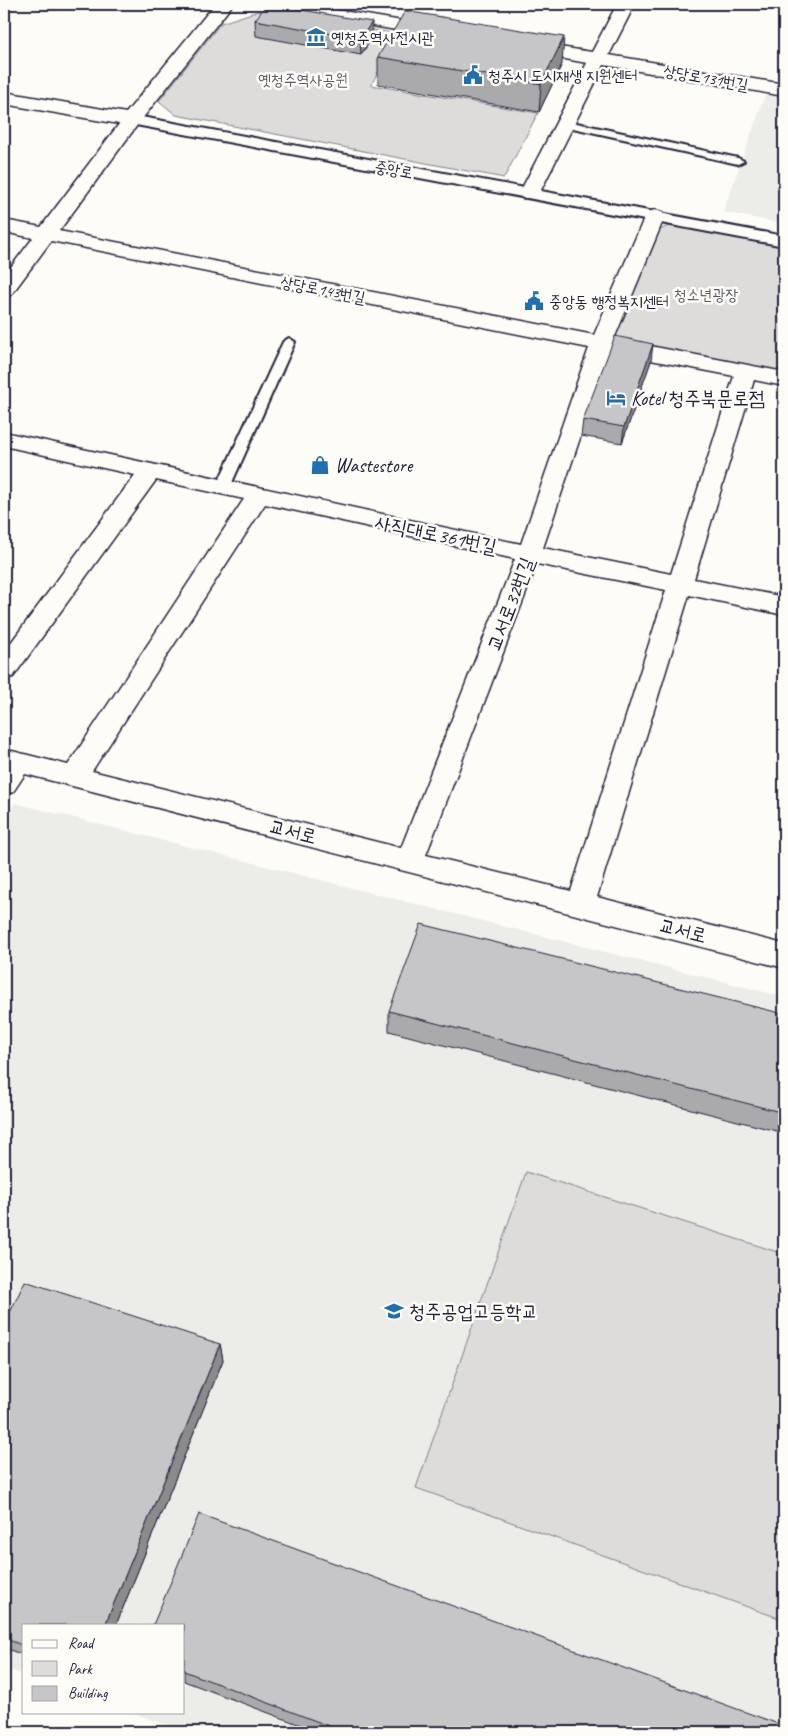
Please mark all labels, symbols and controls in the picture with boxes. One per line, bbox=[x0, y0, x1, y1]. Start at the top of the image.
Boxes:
museum icon: 옛청주역사전시관 bbox=[305, 26, 327, 48]
place label: 옛청주역사전시관 bbox=[331, 28, 434, 48]
street label: 상당로131번길 bbox=[662, 61, 750, 95]
public building icon: 청주시 도시재생 지원센터 bbox=[462, 64, 484, 86]
place label: 청주시 도시재생 지원센터 bbox=[488, 66, 637, 86]
park label: 옛청주역사공원 bbox=[258, 70, 348, 90]
street label: 중앙로 bbox=[373, 157, 415, 183]
street label: 상당로143번길 bbox=[279, 272, 367, 308]
park label: 청소년광장 bbox=[674, 285, 738, 305]
public building icon: 중앙동 행정복지센터 bbox=[523, 290, 545, 312]
place label: 중앙동 행정복지센터 bbox=[549, 292, 669, 312]
place label: Kotel 청주북문로점 bbox=[631, 386, 765, 411]
hotel icon: Kotel 청주북문로점 bbox=[605, 387, 627, 409]
place label: Wastestore bbox=[335, 453, 414, 478]
shop icon: Wastestore bbox=[309, 454, 331, 476]
street label: 사직대로361번길 bbox=[373, 509, 499, 560]
street label: 교서로32번길 bbox=[481, 554, 540, 655]
street label: 교서로 bbox=[266, 814, 319, 849]
street label: 교서로 bbox=[656, 913, 709, 948]
place label: 청주공업고등학교 bbox=[409, 1299, 538, 1324]
school or university icon: 청주공업고등학교 bbox=[383, 1300, 405, 1322]
legend bbox=[22, 1624, 185, 1714]
text: Road bbox=[68, 1634, 95, 1653]
text: Park bbox=[68, 1660, 93, 1679]
text: Building bbox=[68, 1684, 108, 1703]

